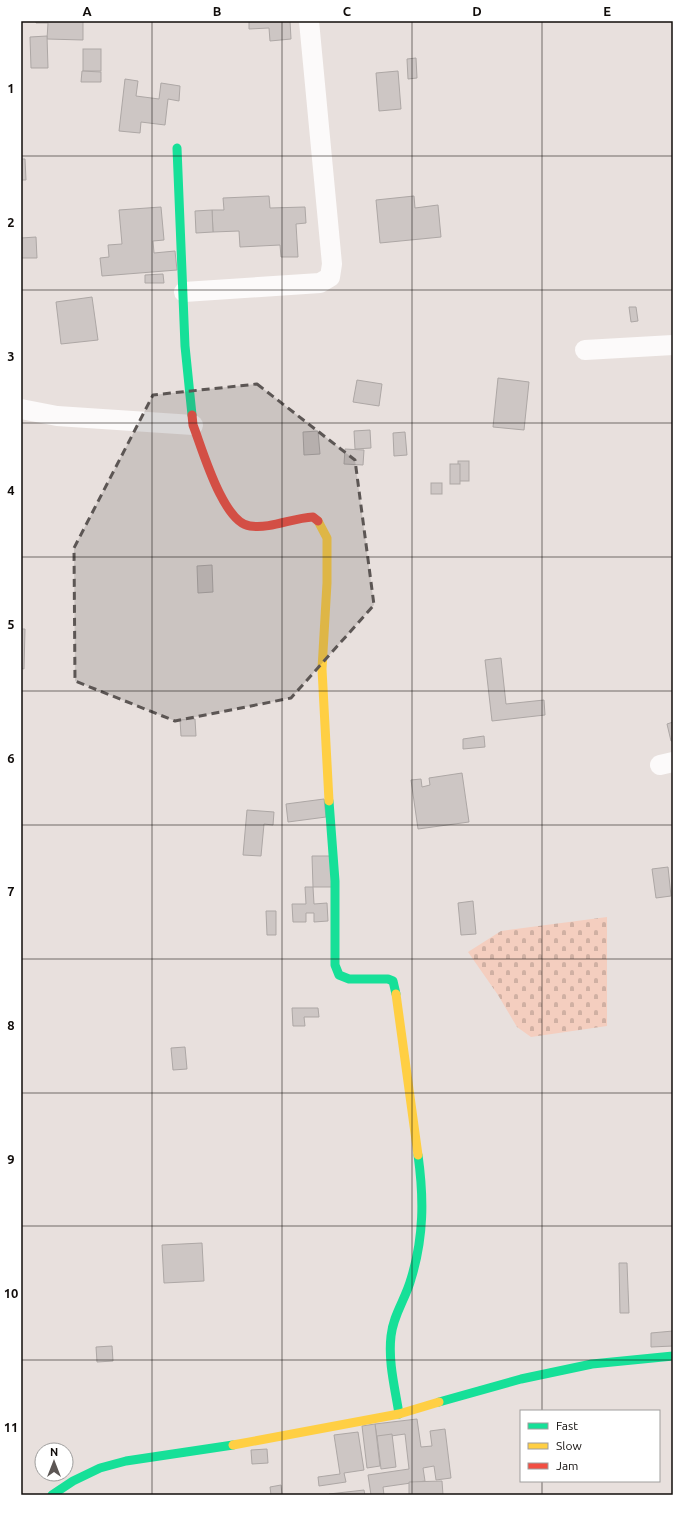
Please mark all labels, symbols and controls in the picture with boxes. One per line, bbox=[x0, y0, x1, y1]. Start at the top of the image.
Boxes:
text: A bbox=[82, 4, 92, 18]
text: B bbox=[213, 4, 222, 18]
text: C bbox=[343, 4, 352, 18]
text: D bbox=[472, 4, 482, 18]
text: E bbox=[603, 4, 611, 18]
text: 1 bbox=[7, 81, 15, 95]
text: 2 bbox=[7, 215, 15, 229]
text: 3 bbox=[7, 349, 15, 363]
text: 4 bbox=[7, 483, 15, 497]
text: 5 bbox=[7, 617, 15, 631]
text: 6 bbox=[7, 751, 15, 765]
text: 7 bbox=[7, 884, 15, 898]
text: 8 bbox=[7, 1018, 15, 1032]
text: 9 bbox=[7, 1152, 15, 1166]
text: 10 bbox=[4, 1286, 18, 1300]
legend bbox=[520, 1410, 660, 1482]
text: Fast bbox=[556, 1419, 578, 1432]
text: 11 bbox=[4, 1420, 18, 1434]
text: Slow bbox=[556, 1439, 582, 1452]
north arrow bbox=[34, 1442, 74, 1482]
text: N bbox=[50, 1446, 58, 1458]
text: Jam bbox=[556, 1459, 578, 1472]

